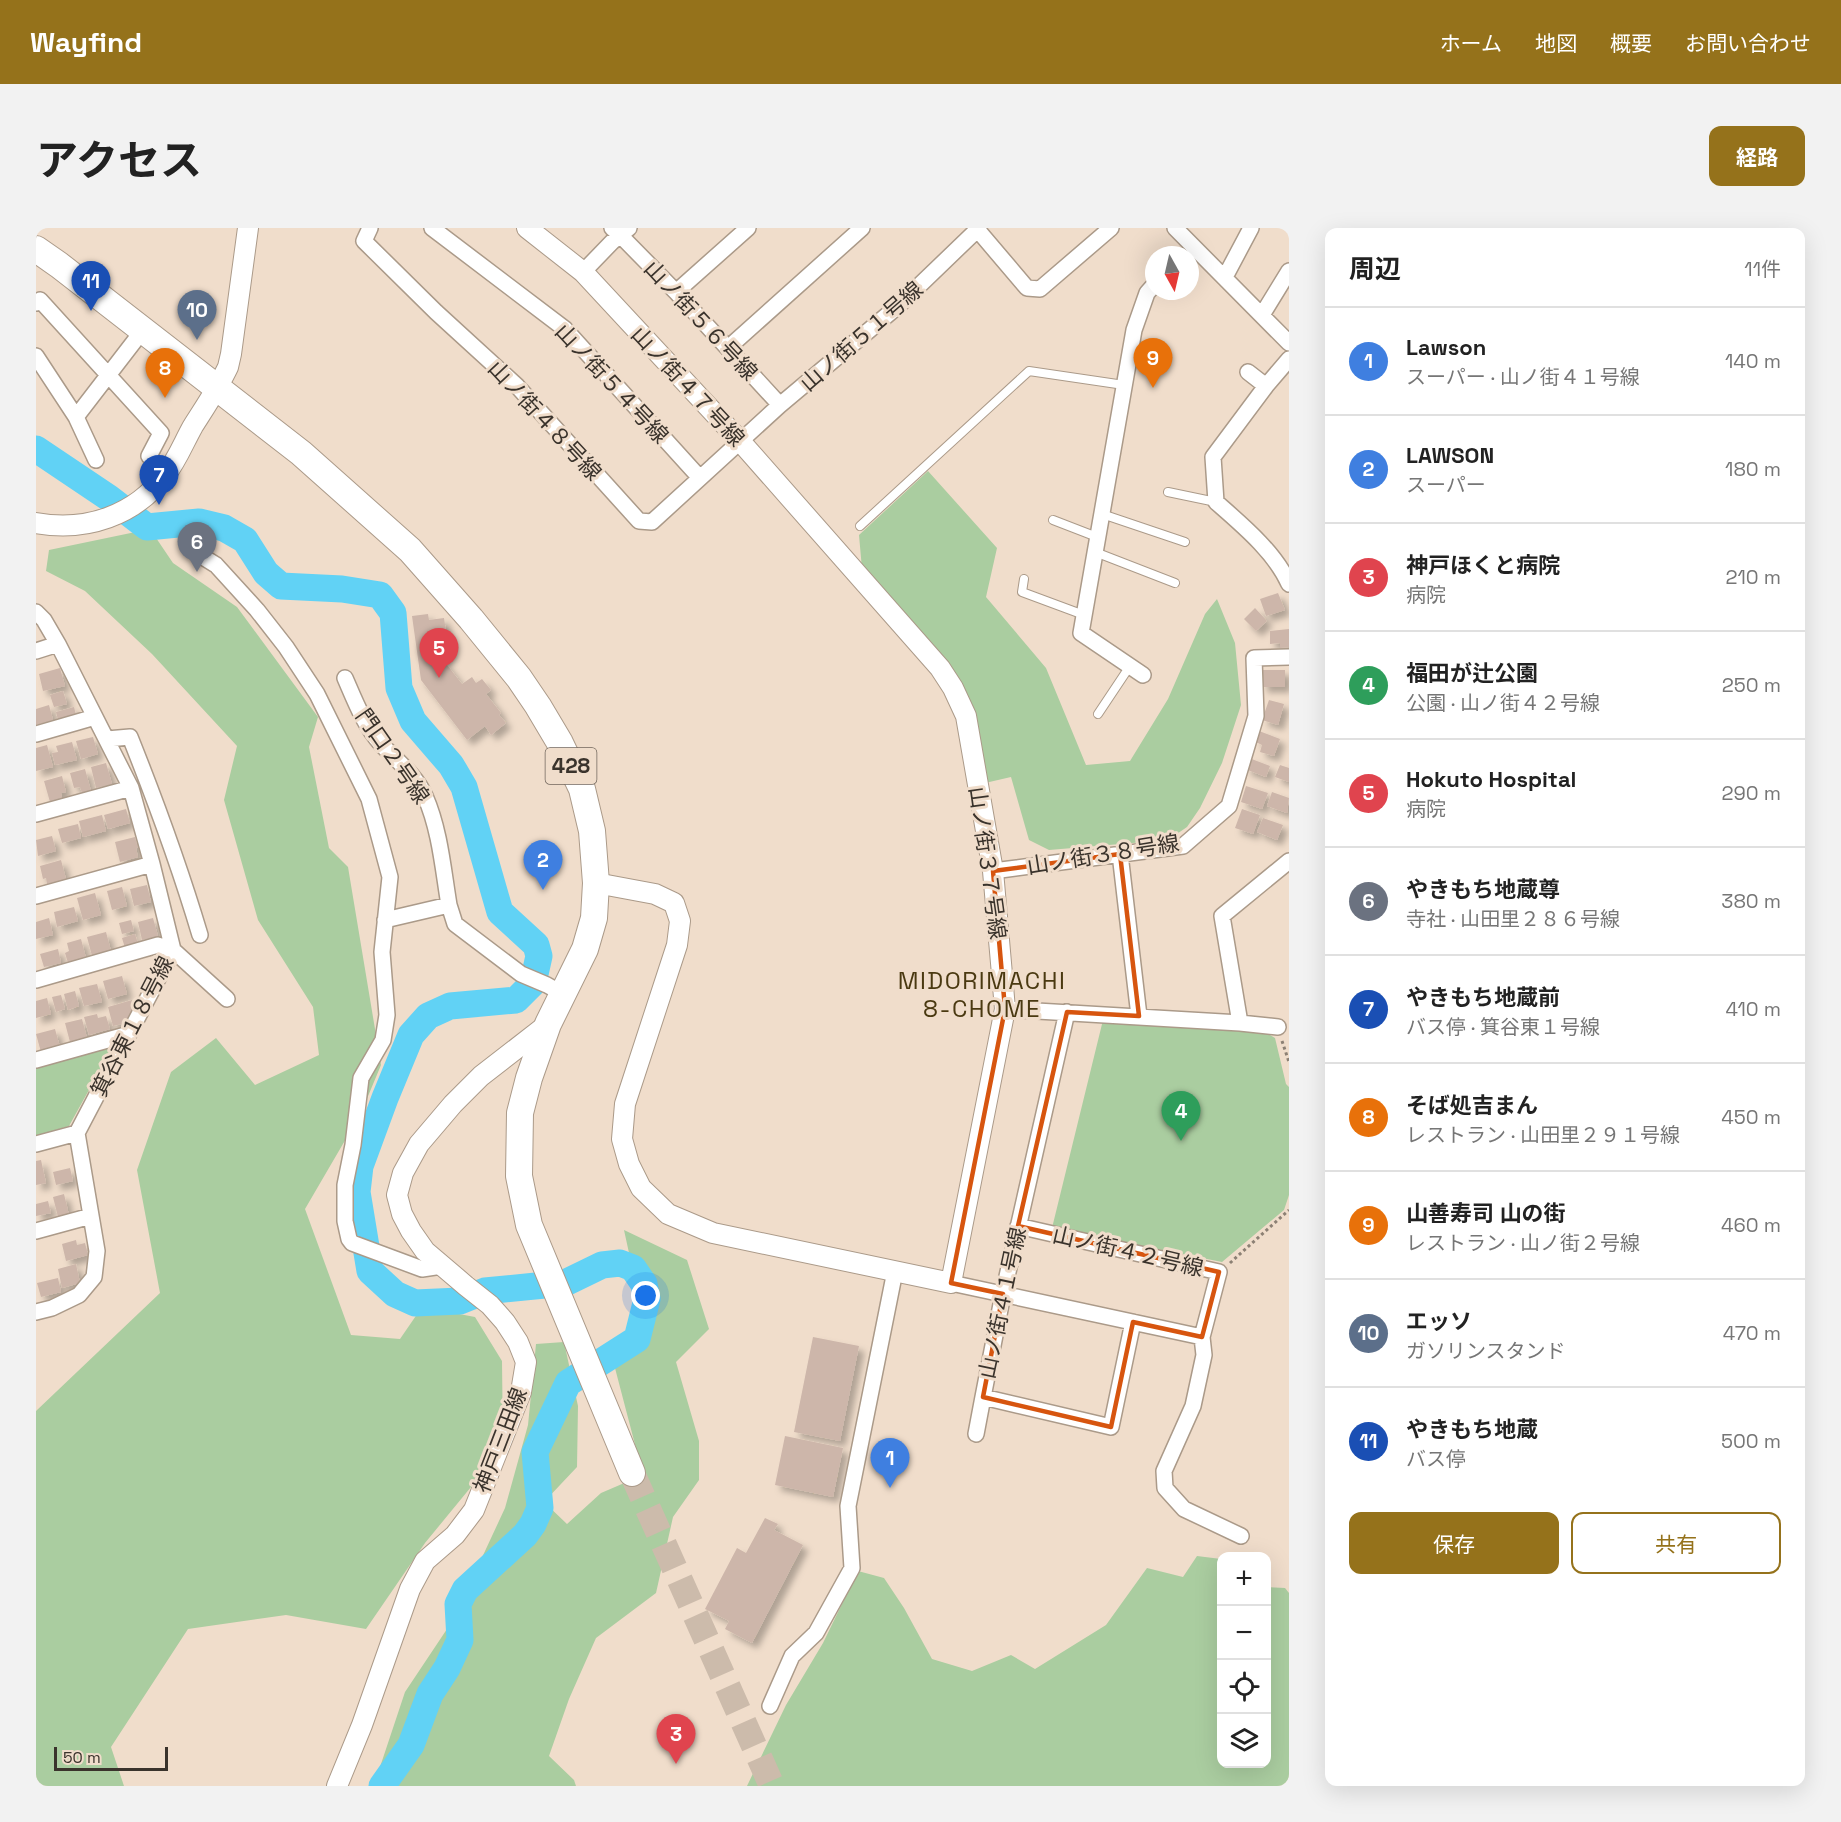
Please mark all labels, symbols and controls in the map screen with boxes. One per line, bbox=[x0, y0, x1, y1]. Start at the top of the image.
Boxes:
text: Wayfind bbox=[30, 24, 142, 60]
text: ホーム bbox=[1440, 30, 1502, 57]
text: 地図 bbox=[1535, 30, 1577, 57]
text: 概要 bbox=[1610, 30, 1652, 57]
text: お問い合わせ bbox=[1685, 30, 1811, 57]
button: 経路 bbox=[1709, 126, 1805, 186]
text: アクセス bbox=[36, 134, 202, 187]
north arrow bbox=[1145, 246, 1199, 300]
text: 周辺 bbox=[1349, 252, 1401, 286]
street label: 山ノ街５６号線 bbox=[638, 254, 764, 386]
text: 11件 bbox=[1744, 256, 1781, 282]
pin: 11 bbox=[72, 262, 110, 311]
street label: 山ノ街５１号線 bbox=[794, 275, 928, 397]
pin: 10 bbox=[178, 291, 216, 340]
street label: 山ノ街５４号線 bbox=[549, 317, 675, 449]
street label: 山ノ街４７号線 bbox=[625, 320, 751, 452]
text: Lawson bbox=[1406, 333, 1486, 361]
pin: 9 bbox=[1134, 338, 1172, 388]
pin: 8 bbox=[146, 348, 184, 398]
text: 1 bbox=[1364, 348, 1373, 374]
text: 140 m bbox=[1725, 348, 1781, 374]
street label: 山ノ街４８号線 bbox=[482, 354, 608, 486]
text: スーパー · 山ノ街４１号線 bbox=[1406, 364, 1640, 390]
text: LAWSON bbox=[1406, 441, 1494, 469]
pin: 7 bbox=[140, 456, 178, 505]
text: 2 bbox=[1363, 456, 1374, 482]
text: 180 m bbox=[1725, 456, 1781, 482]
text: スーパー bbox=[1406, 472, 1486, 498]
pin: 6 bbox=[178, 522, 216, 572]
text: 神戸ほくと病院 bbox=[1406, 551, 1560, 579]
text: 3 bbox=[1362, 564, 1375, 590]
text: 210 m bbox=[1725, 564, 1781, 590]
text: 病院 bbox=[1406, 582, 1446, 608]
pin: 5 bbox=[420, 628, 458, 678]
text: 福田が辻公園 bbox=[1406, 659, 1538, 687]
text: 4 bbox=[1362, 672, 1375, 698]
text: 250 m bbox=[1722, 672, 1781, 698]
text: 公園 · 山ノ街４２号線 bbox=[1406, 690, 1600, 716]
street label: 門口２号線 bbox=[350, 703, 436, 809]
road number: 428 bbox=[546, 748, 596, 784]
text: Hokuto Hospital bbox=[1406, 765, 1576, 793]
text: 5 bbox=[1363, 780, 1375, 806]
text: 290 m bbox=[1722, 780, 1781, 806]
street label: 山ノ街３７号線 bbox=[963, 785, 1013, 941]
text: 病院 bbox=[1406, 796, 1446, 822]
street label: 山ノ街３８号線 bbox=[1025, 828, 1181, 880]
pin: 2 bbox=[524, 840, 562, 890]
text: やきもち地蔵尊 bbox=[1406, 875, 1560, 903]
text: 6 bbox=[1362, 888, 1375, 914]
text: 380 m bbox=[1721, 888, 1781, 914]
text: 寺社 · 山田里２８６号線 bbox=[1406, 906, 1620, 932]
street label: 箕谷東１８号線 bbox=[85, 951, 179, 1101]
district label: MIDORIMACHI 8-CHOME bbox=[898, 965, 1066, 1024]
text: やきもち地蔵前 bbox=[1406, 983, 1560, 1011]
text: 7 bbox=[1363, 996, 1374, 1022]
text: 410 m bbox=[1725, 996, 1781, 1022]
text: バス停 · 箕谷東１号線 bbox=[1406, 1014, 1600, 1040]
text: そば処吉まん bbox=[1406, 1091, 1538, 1119]
pin: 4 bbox=[1162, 1092, 1200, 1141]
text: 8 bbox=[1363, 1104, 1375, 1130]
text: 450 m bbox=[1721, 1104, 1781, 1130]
text: レストラン · 山田里２９１号線 bbox=[1406, 1122, 1680, 1148]
text: 山善寿司 山の街 bbox=[1406, 1199, 1566, 1227]
text: 9 bbox=[1362, 1212, 1375, 1238]
text: 460 m bbox=[1721, 1212, 1781, 1238]
street label: 山ノ街４２号線 bbox=[1050, 1220, 1206, 1282]
street label: 山ノ街４１号線 bbox=[972, 1225, 1032, 1381]
text: レストラン · 山ノ街２号線 bbox=[1406, 1230, 1640, 1256]
your location bbox=[631, 1281, 660, 1310]
text: エッソ bbox=[1406, 1307, 1472, 1335]
text: 10 bbox=[1358, 1320, 1380, 1346]
text: 470 m bbox=[1723, 1320, 1781, 1346]
text: ガソリンスタンド bbox=[1406, 1338, 1566, 1364]
street label: 神戸三田線 bbox=[467, 1384, 533, 1496]
text: やきもち地蔵 bbox=[1406, 1415, 1538, 1443]
text: 11 bbox=[1359, 1428, 1378, 1454]
text: 500 m bbox=[1721, 1428, 1781, 1454]
pin: 1 bbox=[870, 1438, 910, 1488]
text: バス停 bbox=[1406, 1446, 1466, 1472]
button: 保存 bbox=[1349, 1512, 1559, 1574]
button: 共有 bbox=[1571, 1512, 1781, 1574]
map controls bbox=[1217, 1552, 1271, 1768]
button: + bbox=[1217, 1552, 1271, 1606]
button: − bbox=[1217, 1606, 1271, 1660]
button: locate bbox=[1217, 1660, 1271, 1714]
pin: 3 bbox=[656, 1714, 696, 1764]
button: layers bbox=[1217, 1714, 1271, 1768]
scale bar bbox=[54, 1744, 168, 1772]
text: 50 m bbox=[63, 1747, 101, 1768]

